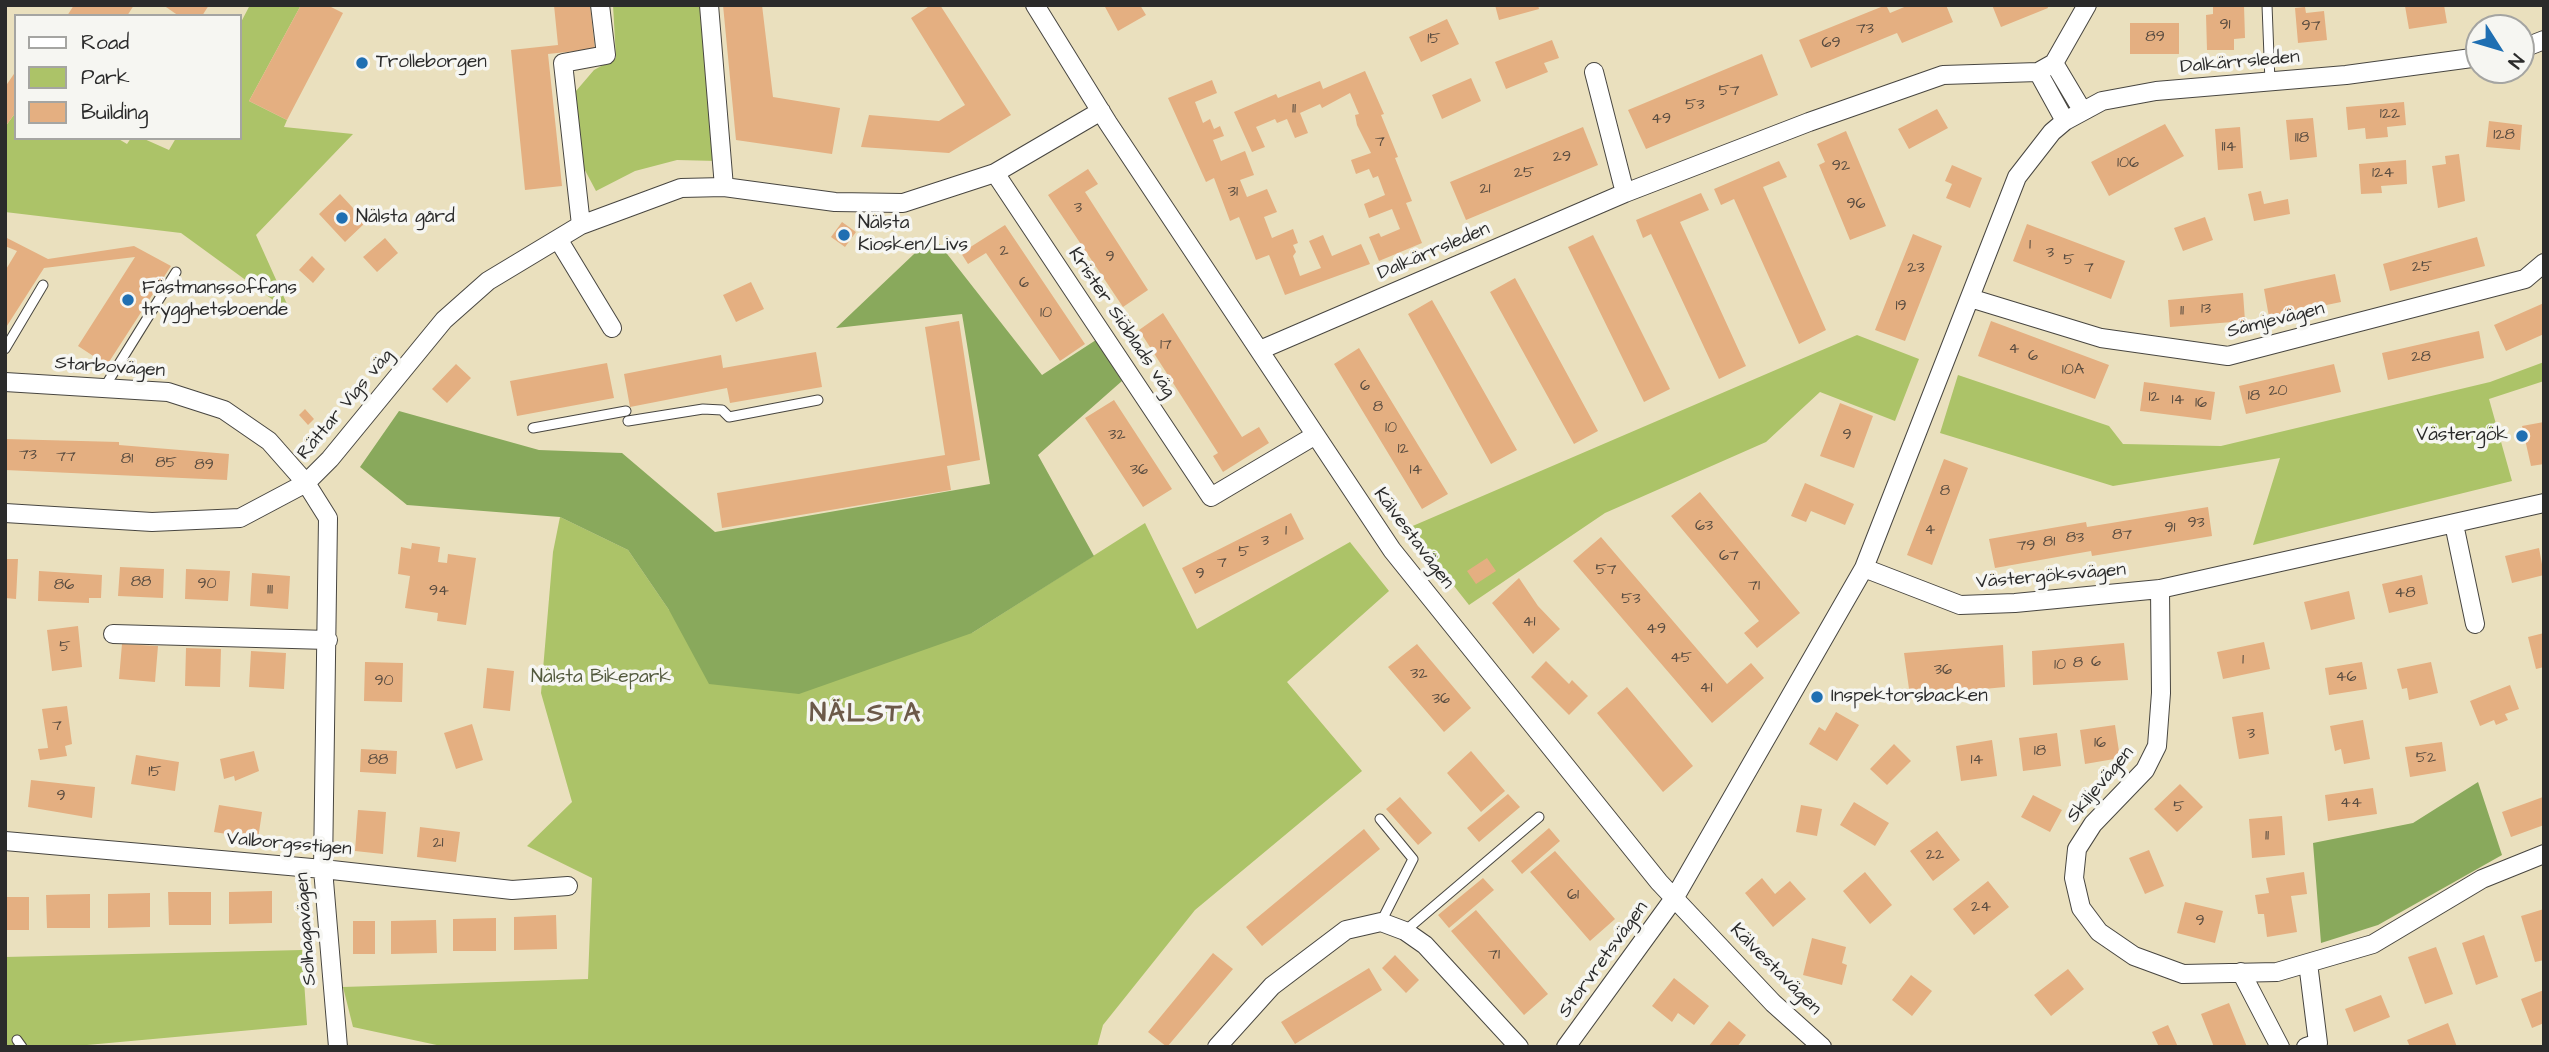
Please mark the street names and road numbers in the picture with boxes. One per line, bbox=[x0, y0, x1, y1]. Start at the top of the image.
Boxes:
street label: Dalkärrsleden bbox=[2179, 46, 2301, 80]
street label: Dalkärrsleden bbox=[1374, 218, 1494, 286]
street label: Krister Siöblads väg bbox=[1062, 244, 1180, 402]
street label: Sämjevägen bbox=[2225, 298, 2327, 344]
street label: Rättar Vigs väg bbox=[293, 345, 399, 465]
street label: Starbovägen bbox=[54, 353, 166, 383]
street label: Kälvestavägen bbox=[1368, 484, 1458, 594]
street label: Västergöksvägen bbox=[1975, 559, 2127, 595]
street label: Skiljevägen bbox=[2063, 742, 2139, 828]
street label: Valborgsstigen bbox=[226, 828, 352, 862]
street label: Solhagavägen bbox=[292, 872, 322, 986]
street label: Storvretsvägen bbox=[1554, 897, 1654, 1023]
street label: Kälvestavägen bbox=[1724, 919, 1826, 1021]

